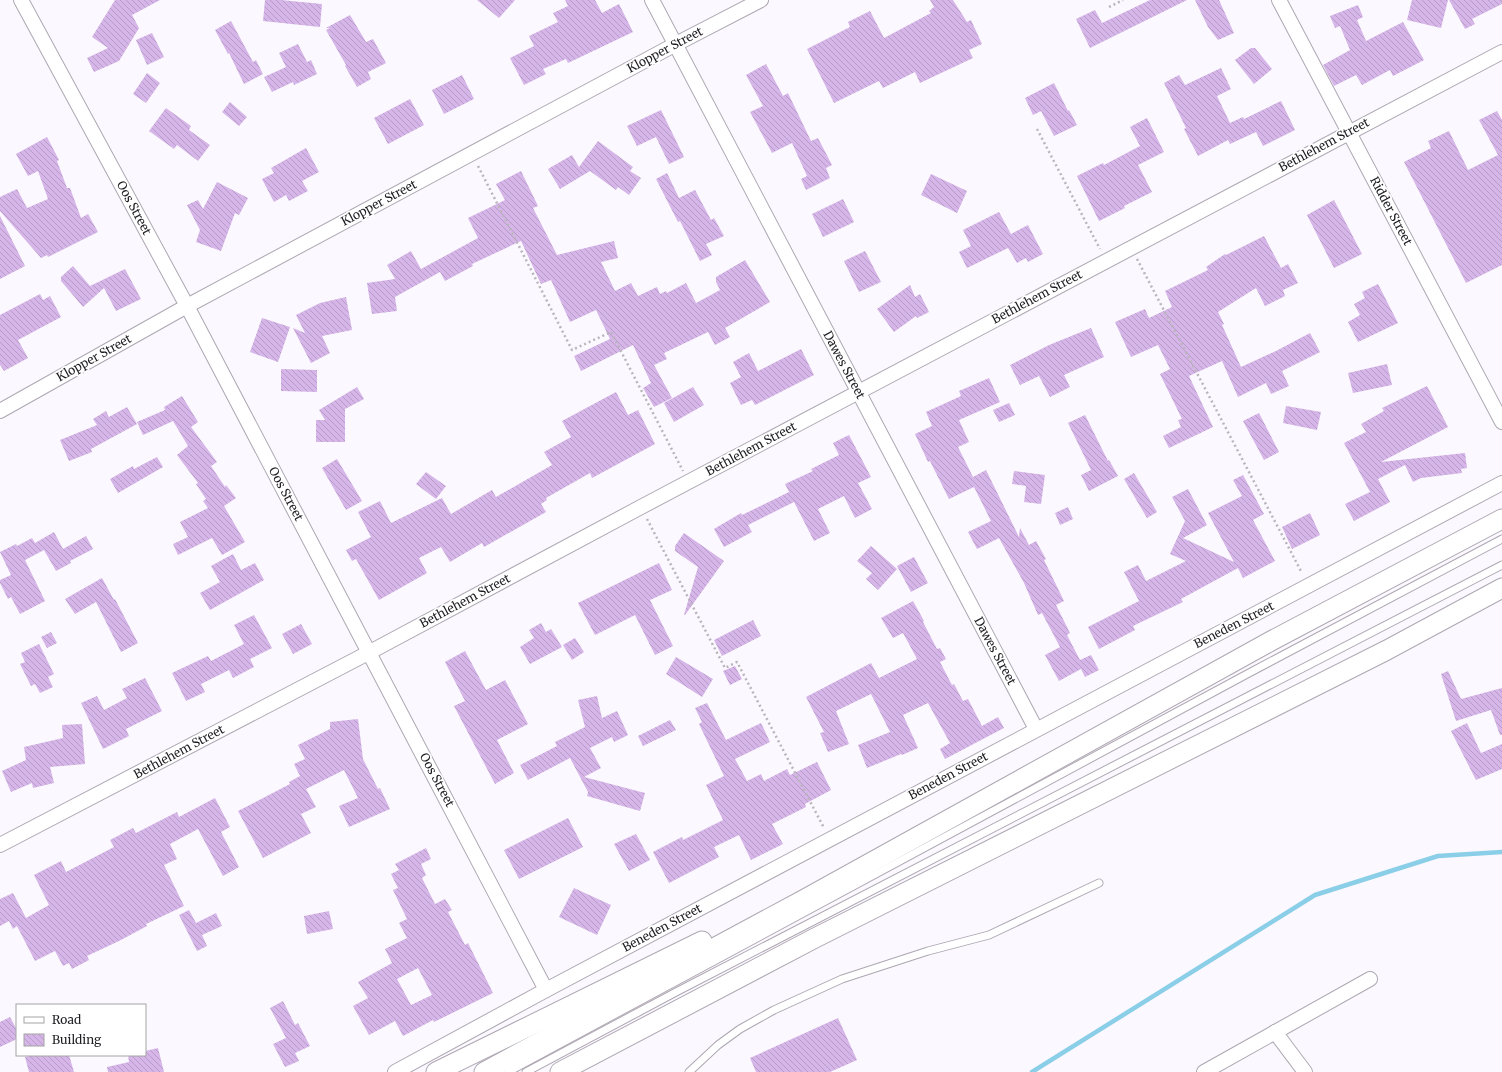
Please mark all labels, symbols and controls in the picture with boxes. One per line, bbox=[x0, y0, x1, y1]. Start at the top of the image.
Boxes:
street label: Klopper Street bbox=[624, 23, 705, 76]
street label: Bethlehem Street bbox=[1276, 114, 1372, 175]
street label: Ridder Street bbox=[1367, 174, 1416, 248]
street label: Klopper Street bbox=[338, 176, 419, 229]
street label: Oos Street bbox=[114, 178, 155, 238]
street label: Bethlehem Street bbox=[989, 266, 1085, 327]
street label: Dawes Street bbox=[820, 328, 869, 402]
street label: Klopper Street bbox=[54, 331, 134, 384]
street label: Bethlehem Street bbox=[703, 418, 799, 479]
street label: Oos Street bbox=[266, 464, 307, 524]
street label: Bethlehem Street bbox=[417, 570, 513, 631]
street label: Beneden Street bbox=[1191, 598, 1277, 651]
street label: Dawes Street bbox=[971, 614, 1020, 688]
street label: Bethlehem Street bbox=[131, 721, 227, 782]
street label: Beneden Street bbox=[906, 748, 990, 803]
street label: Oos Street bbox=[417, 750, 458, 810]
street label: Beneden Street bbox=[620, 900, 704, 955]
legend bbox=[16, 1004, 146, 1056]
text: Road bbox=[52, 1012, 81, 1027]
text: Building bbox=[52, 1032, 102, 1047]

